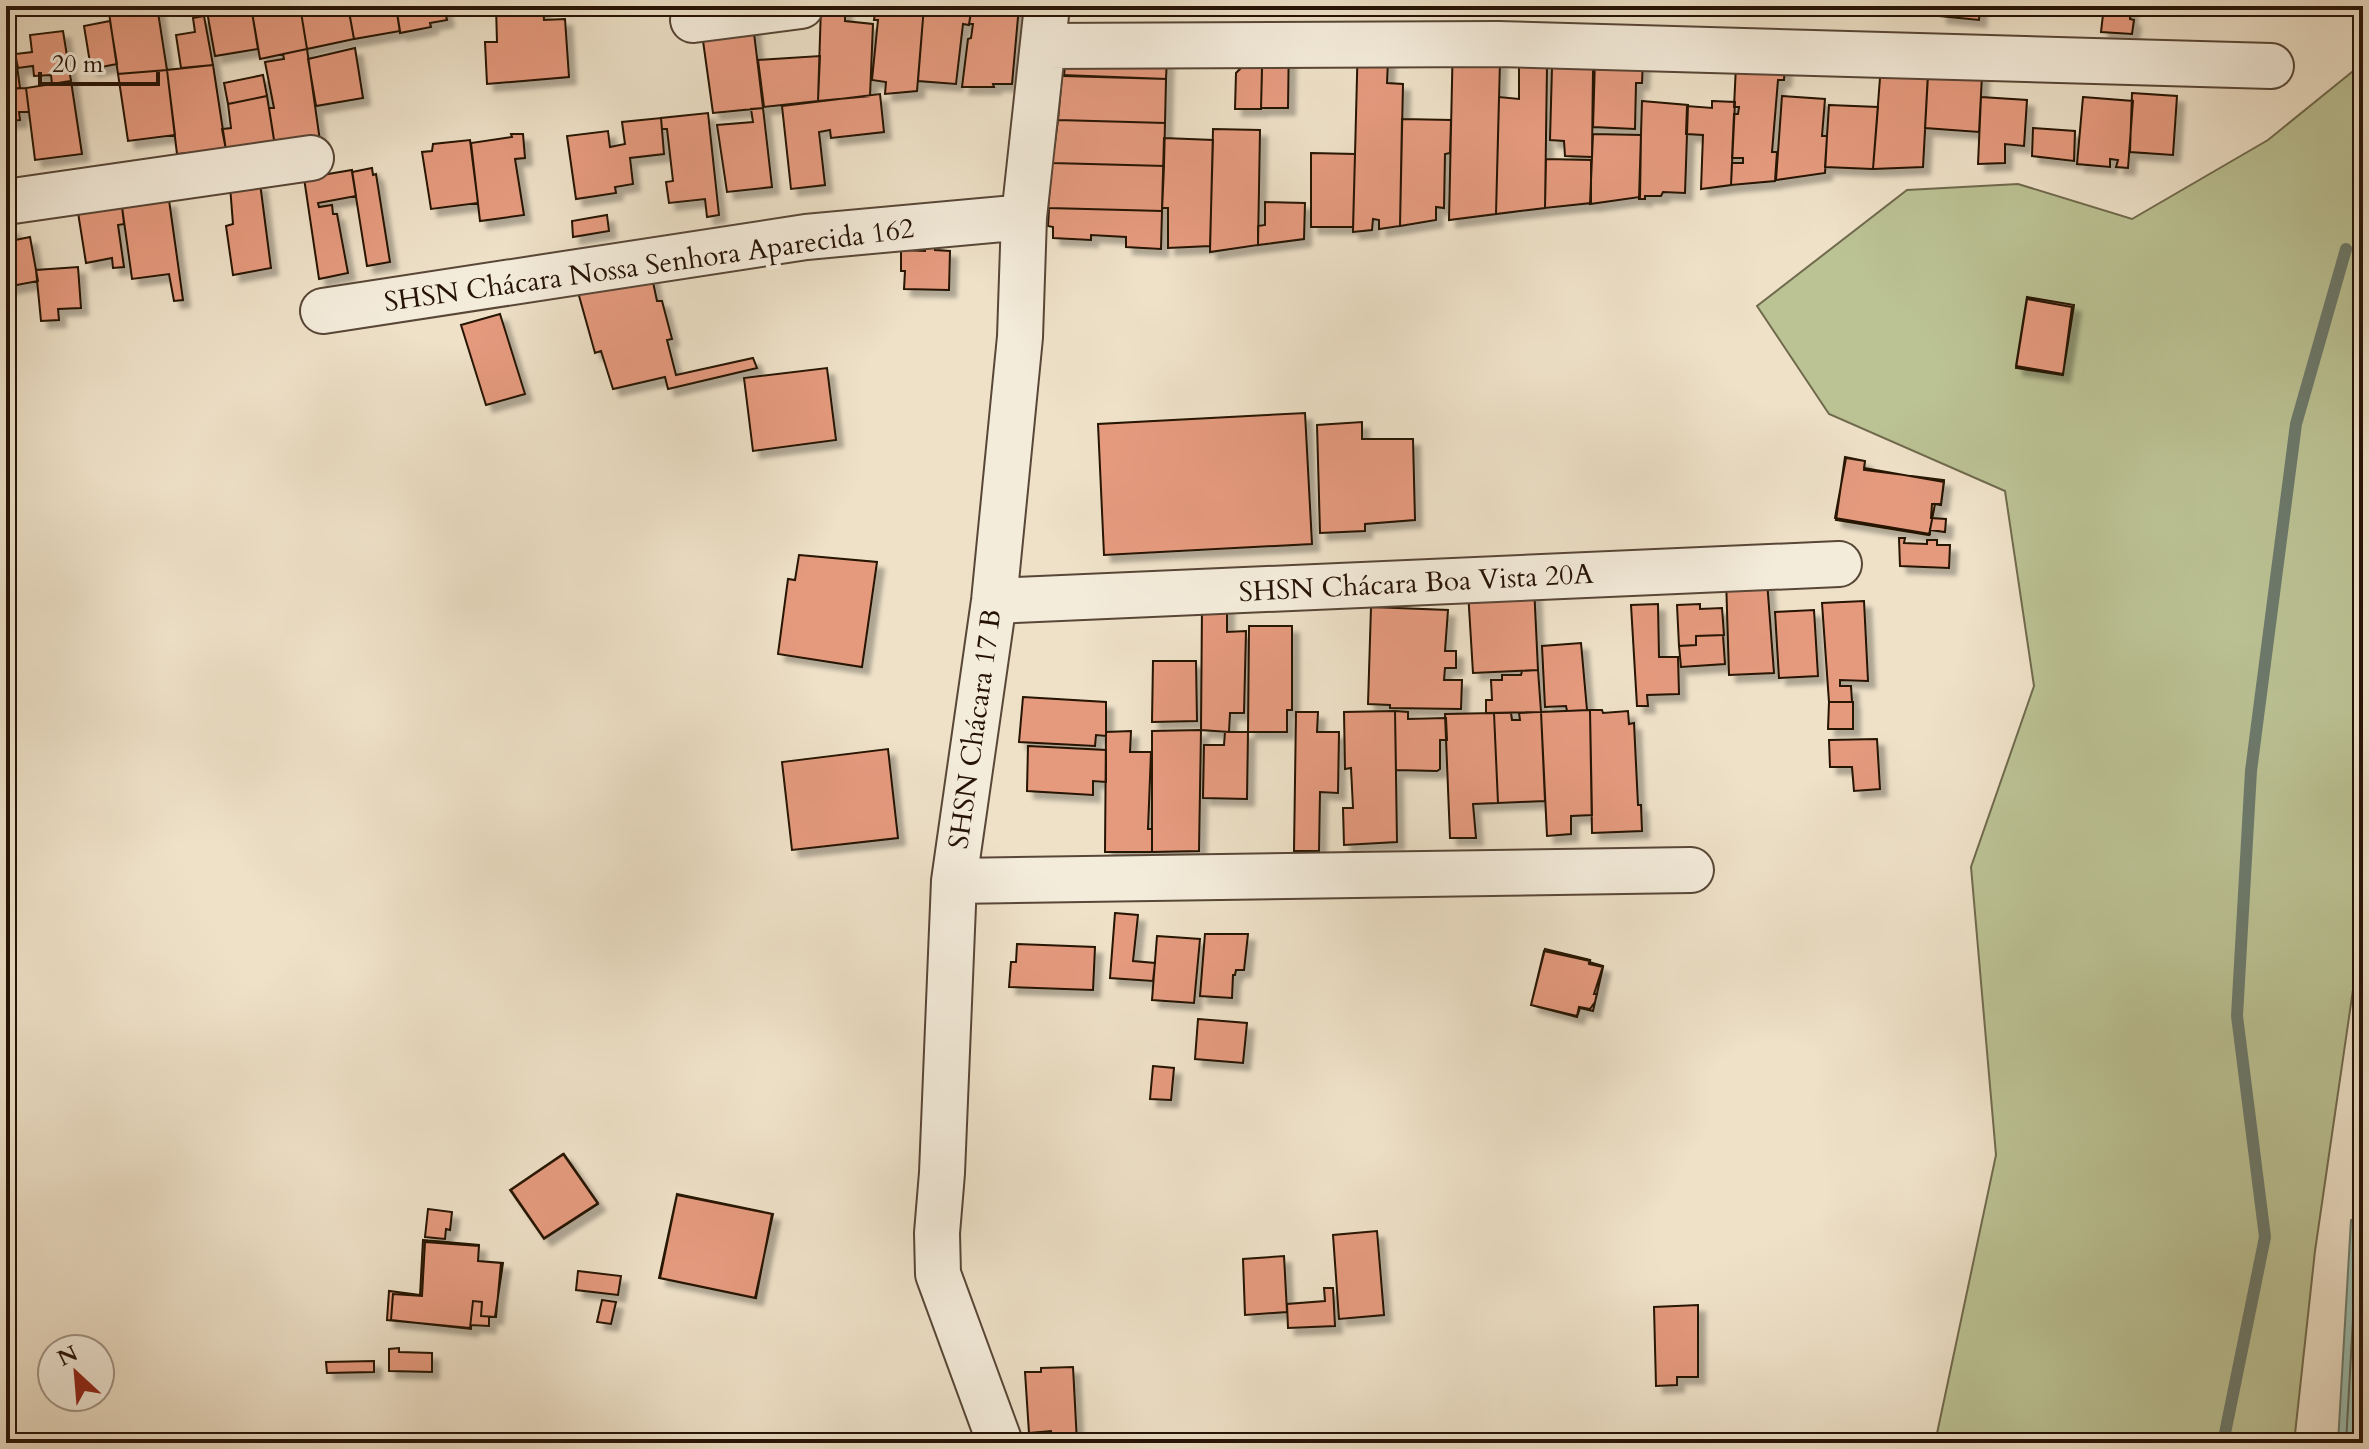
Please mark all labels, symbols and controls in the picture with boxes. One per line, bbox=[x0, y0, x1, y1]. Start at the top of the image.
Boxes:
scale bar bbox=[40, 36, 158, 86]
text: 20 m bbox=[52, 48, 104, 81]
street label: SHSN Chácara Nossa Senhora Aparecida 162 bbox=[382, 209, 916, 321]
street label: SHSN Chácara Boa Vista 20A bbox=[1238, 555, 1594, 611]
street label: SHSN Chácara 17 B bbox=[939, 607, 1011, 851]
north arrow bbox=[36, 1333, 116, 1413]
text: N bbox=[53, 1338, 83, 1374]

